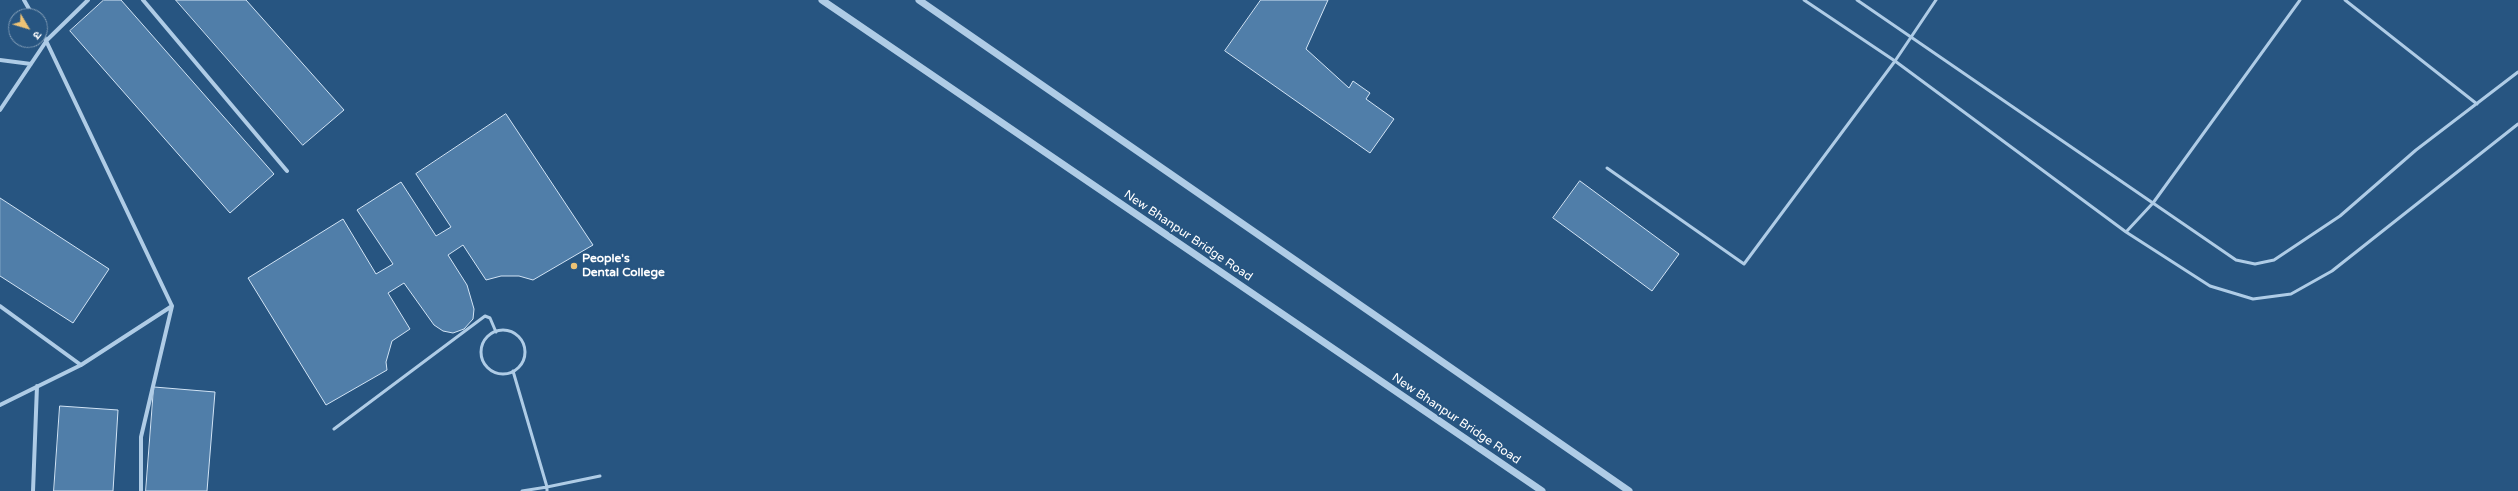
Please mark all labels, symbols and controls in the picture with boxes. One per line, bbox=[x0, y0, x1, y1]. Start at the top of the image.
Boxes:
north arrow bbox=[8, 8, 48, 48]
text: उ bbox=[30, 29, 44, 42]
street label: New Bhanpur Bridge Road bbox=[1121, 188, 1255, 284]
place label: People's Dental College bbox=[582, 252, 665, 280]
marker: People's Dental College bbox=[569, 261, 579, 271]
street label: New Bhanpur Bridge Road bbox=[1389, 371, 1523, 467]

